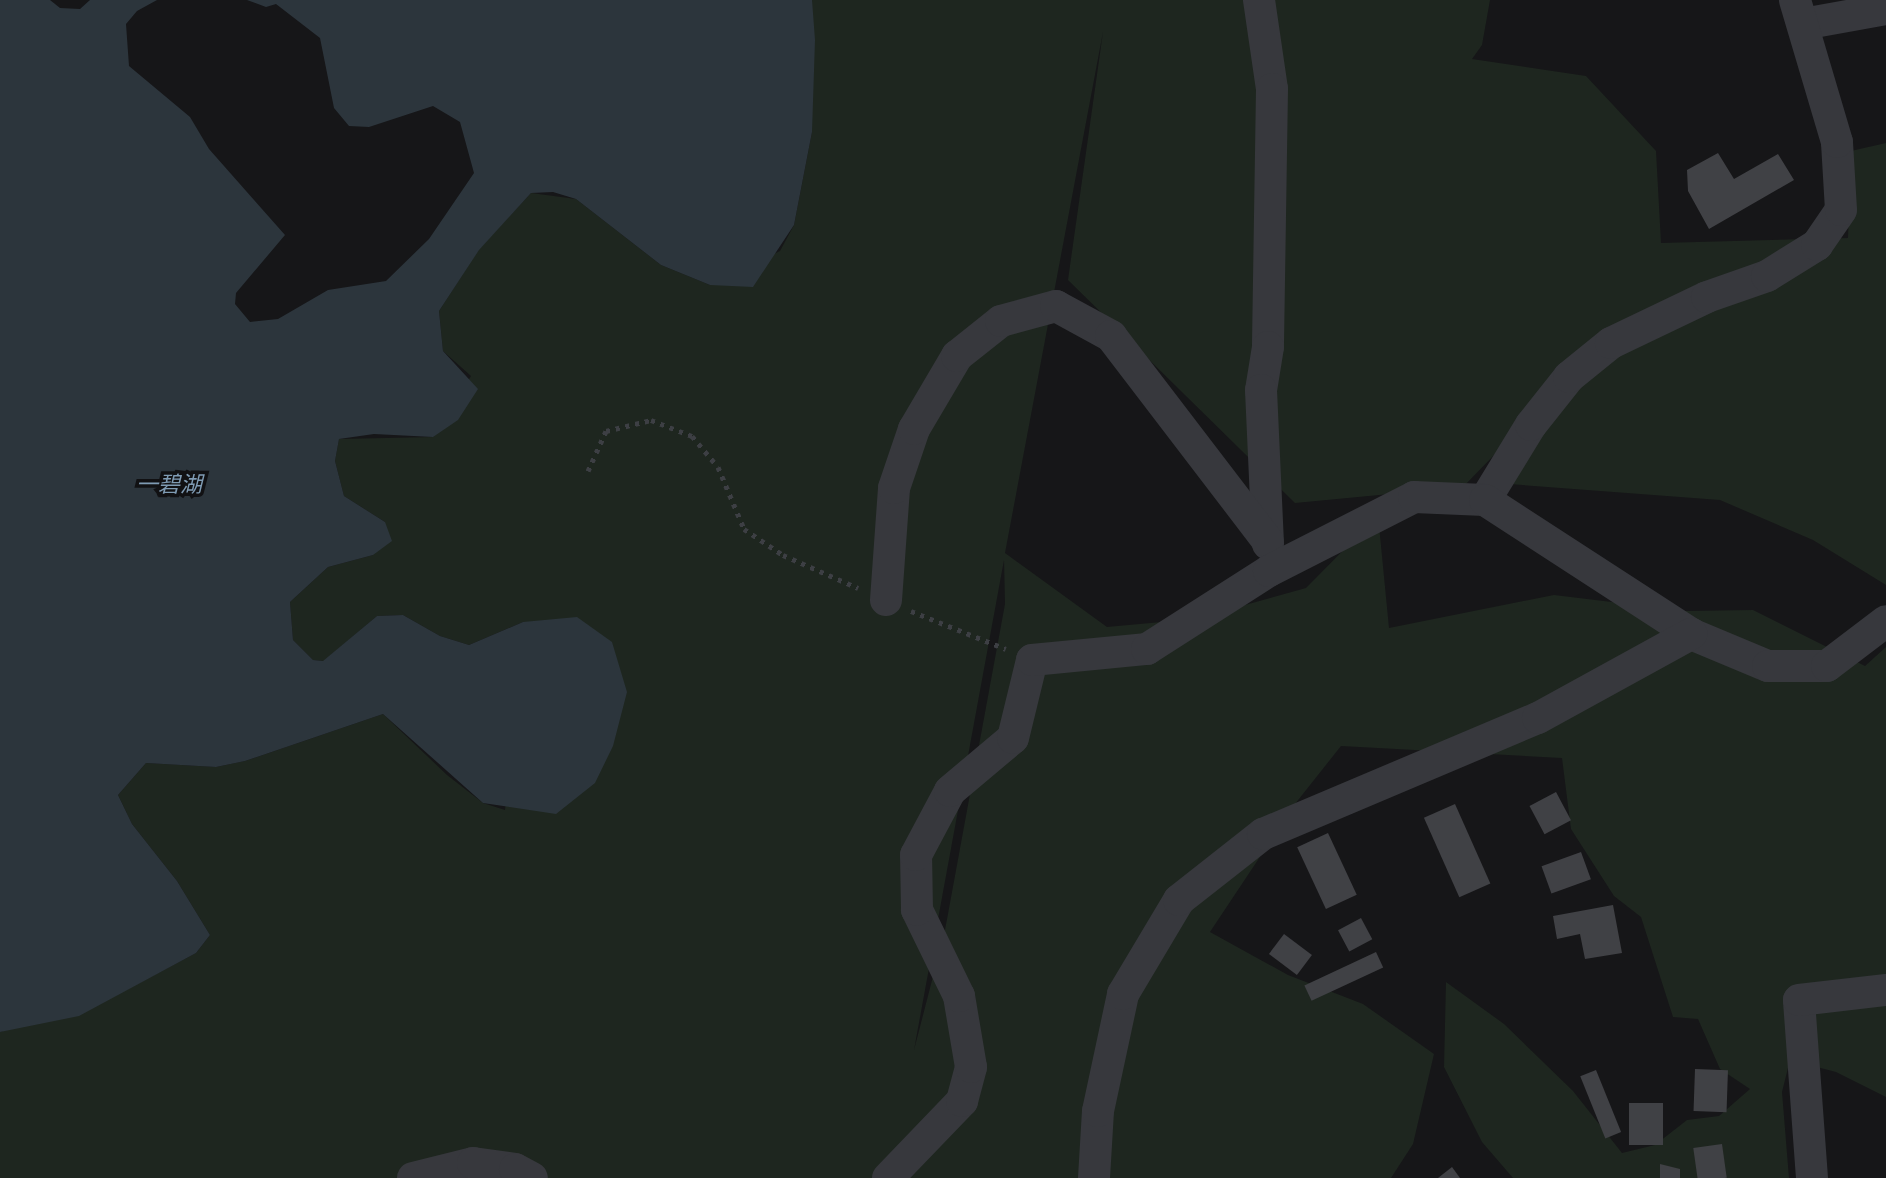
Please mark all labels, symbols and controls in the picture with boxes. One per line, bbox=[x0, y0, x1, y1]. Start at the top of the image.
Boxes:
water label: 一碧湖 bbox=[136, 472, 202, 498]

